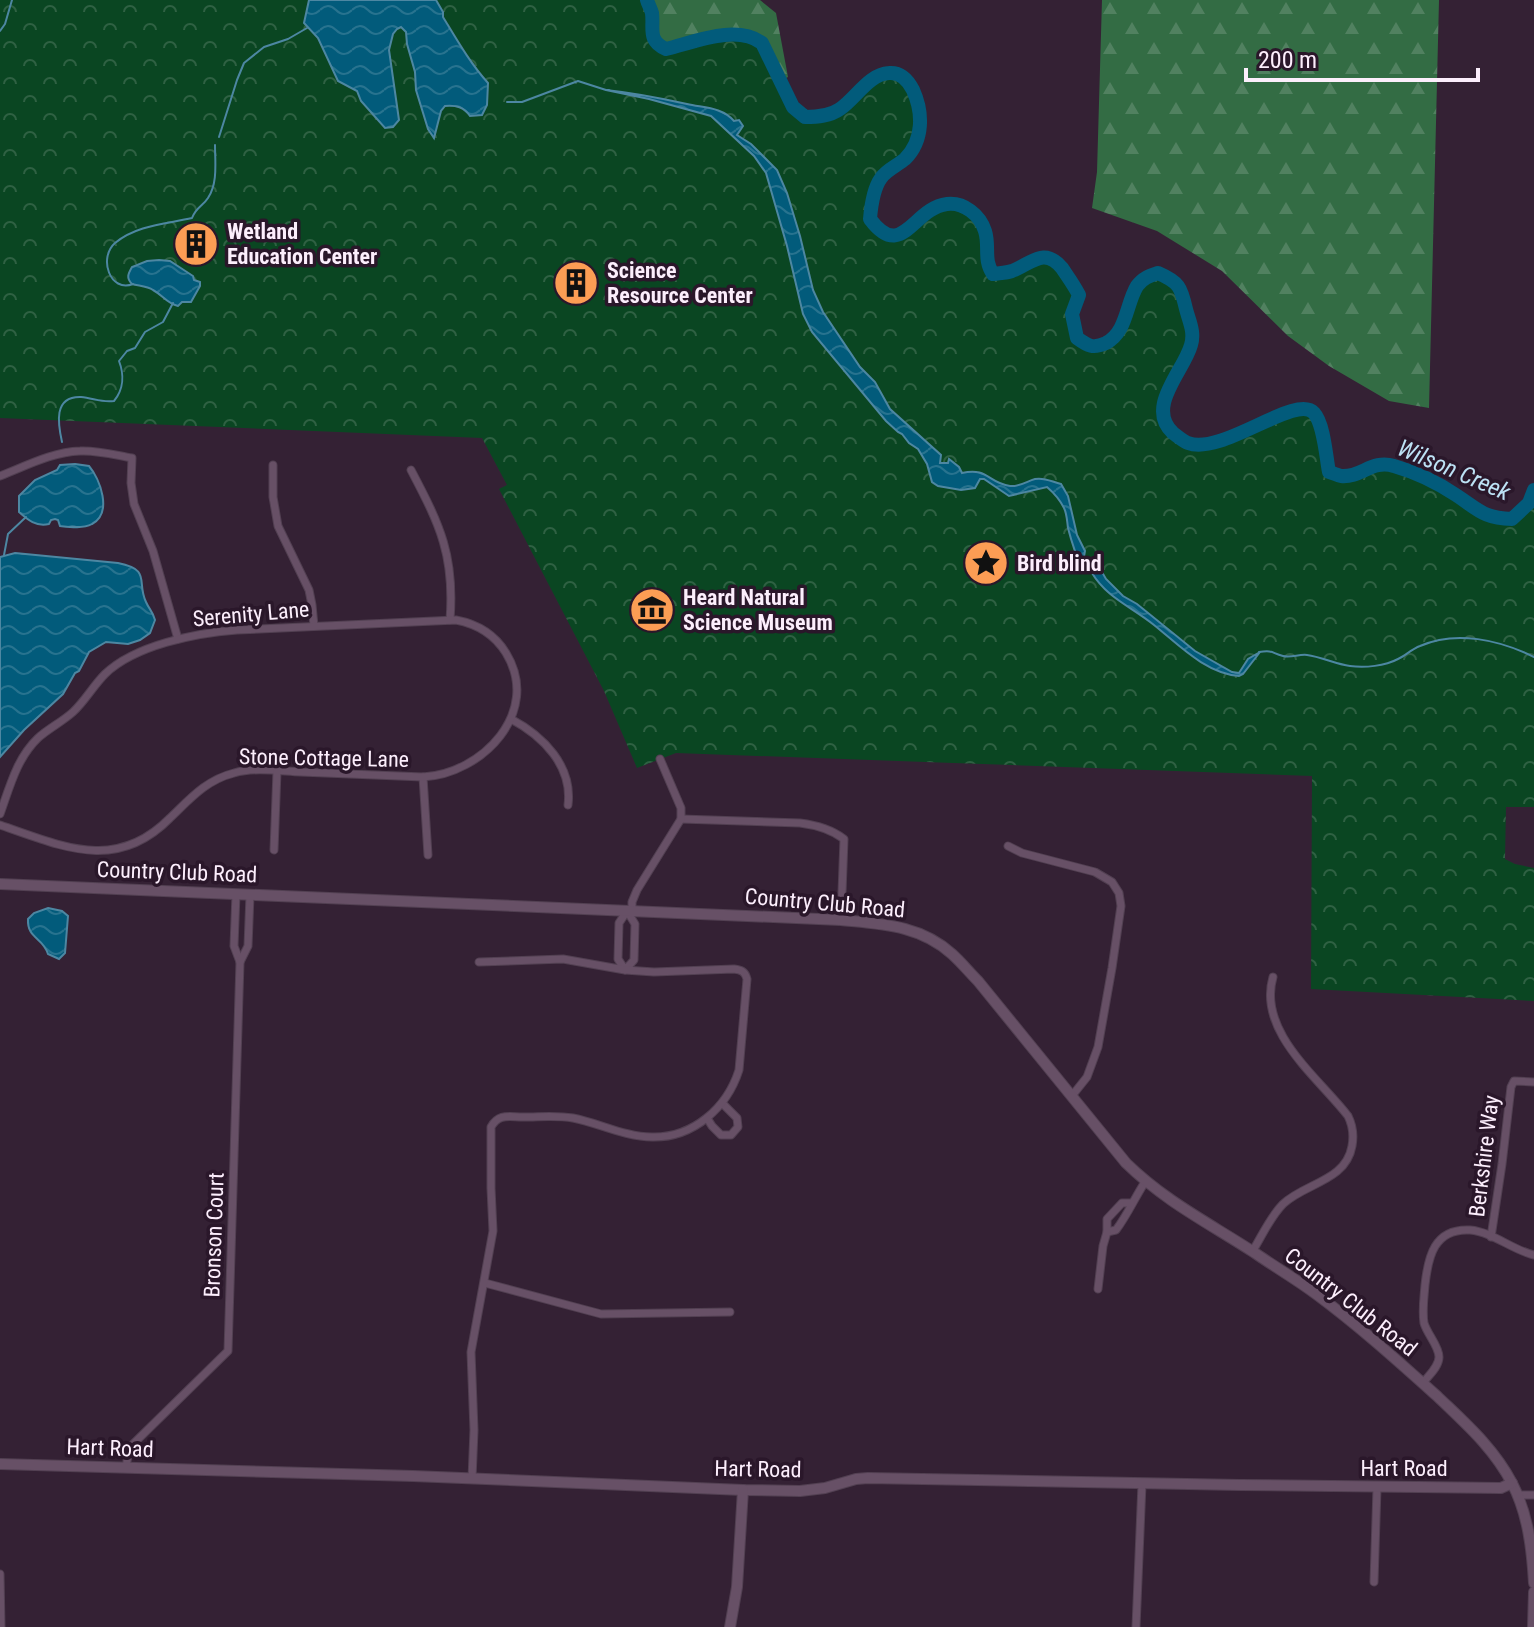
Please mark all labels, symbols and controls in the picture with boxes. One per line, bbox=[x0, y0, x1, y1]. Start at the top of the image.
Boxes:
scale bar bbox=[1246, 32, 1478, 82]
text: 200 m bbox=[1258, 46, 1317, 74]
place label: Wetland Education Center bbox=[227, 219, 377, 269]
building icon: Wetland Education Center bbox=[172, 220, 220, 268]
place label: Science Resource Center bbox=[607, 258, 753, 308]
building icon: Science Resource Center bbox=[552, 259, 600, 307]
water label: Wilson Creek bbox=[1393, 434, 1515, 506]
place icon: Bird blind bbox=[962, 539, 1010, 587]
place label: Bird blind bbox=[1017, 551, 1102, 576]
place label: Heard Natural Science Museum bbox=[683, 585, 833, 635]
museum icon: Heard Natural Science Museum bbox=[628, 586, 676, 634]
street label: Serenity Lane bbox=[192, 596, 310, 632]
street label: Stone Cottage Lane bbox=[239, 744, 409, 772]
street label: Country Club Road bbox=[96, 857, 258, 887]
street label: Country Club Road bbox=[744, 884, 906, 922]
street label: Berkshire Way bbox=[1464, 1094, 1504, 1218]
street label: Bronson Court bbox=[199, 1172, 229, 1298]
street label: Country Club Road bbox=[1280, 1243, 1422, 1361]
street label: Hart Road bbox=[66, 1434, 154, 1462]
street label: Hart Road bbox=[714, 1456, 802, 1482]
street label: Hart Road bbox=[1360, 1456, 1448, 1481]

